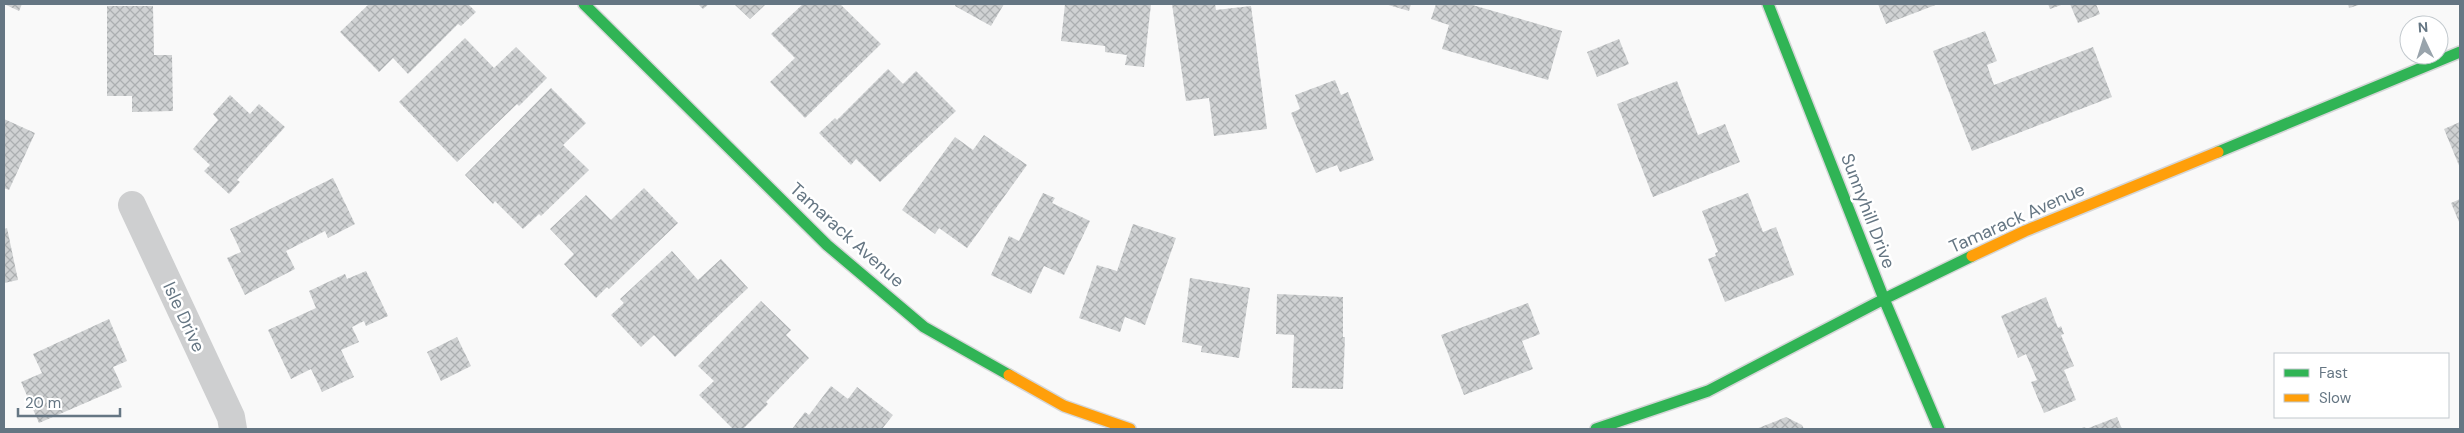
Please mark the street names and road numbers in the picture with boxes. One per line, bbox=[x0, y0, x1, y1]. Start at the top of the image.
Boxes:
street label: Sunnyhill Drive bbox=[1835, 150, 1901, 272]
street label: Tamarack Avenue bbox=[785, 177, 909, 293]
street label: Tamarack Avenue bbox=[1945, 177, 2089, 259]
street label: Isle Drive bbox=[157, 278, 211, 356]

